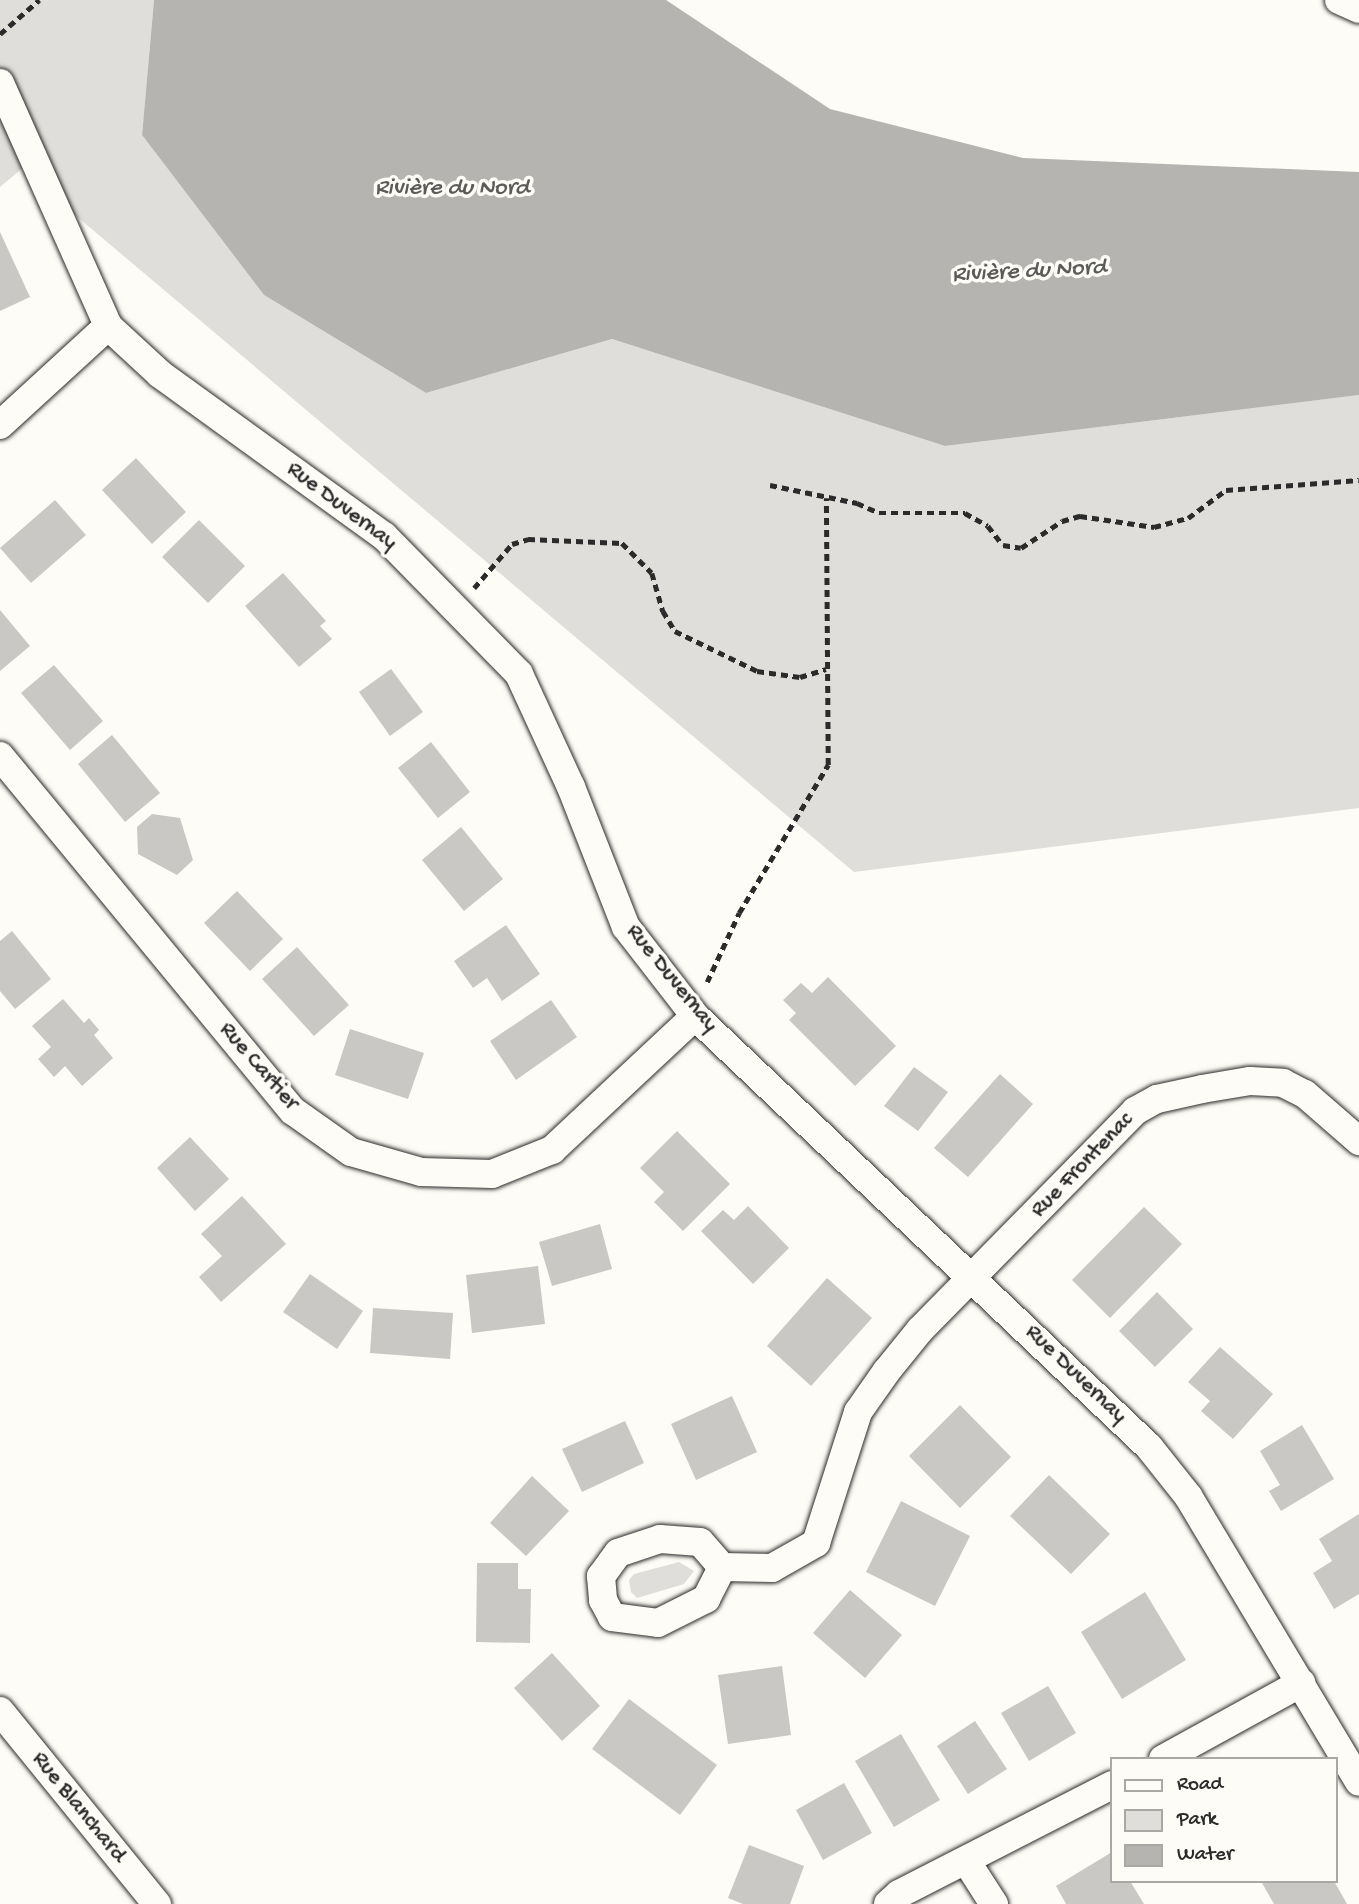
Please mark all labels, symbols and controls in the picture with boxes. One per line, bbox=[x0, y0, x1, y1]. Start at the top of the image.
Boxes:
water label: Rivière du Nord bbox=[375, 175, 529, 203]
water label: Rivière du Nord bbox=[951, 254, 1107, 290]
street label: Rue Duvernay bbox=[280, 457, 402, 557]
street label: Rue Duvernay bbox=[619, 919, 723, 1039]
street label: Rue Cartier bbox=[212, 1017, 304, 1117]
street label: Rue Frontenac bbox=[1026, 1108, 1140, 1224]
street label: Rue Duvernay bbox=[1018, 1320, 1132, 1430]
street label: Rue Blanchard bbox=[25, 1747, 131, 1869]
legend bbox=[1110, 1757, 1338, 1883]
text: Road bbox=[1177, 1773, 1223, 1798]
text: Park bbox=[1177, 1808, 1217, 1833]
text: Water bbox=[1177, 1843, 1233, 1868]

